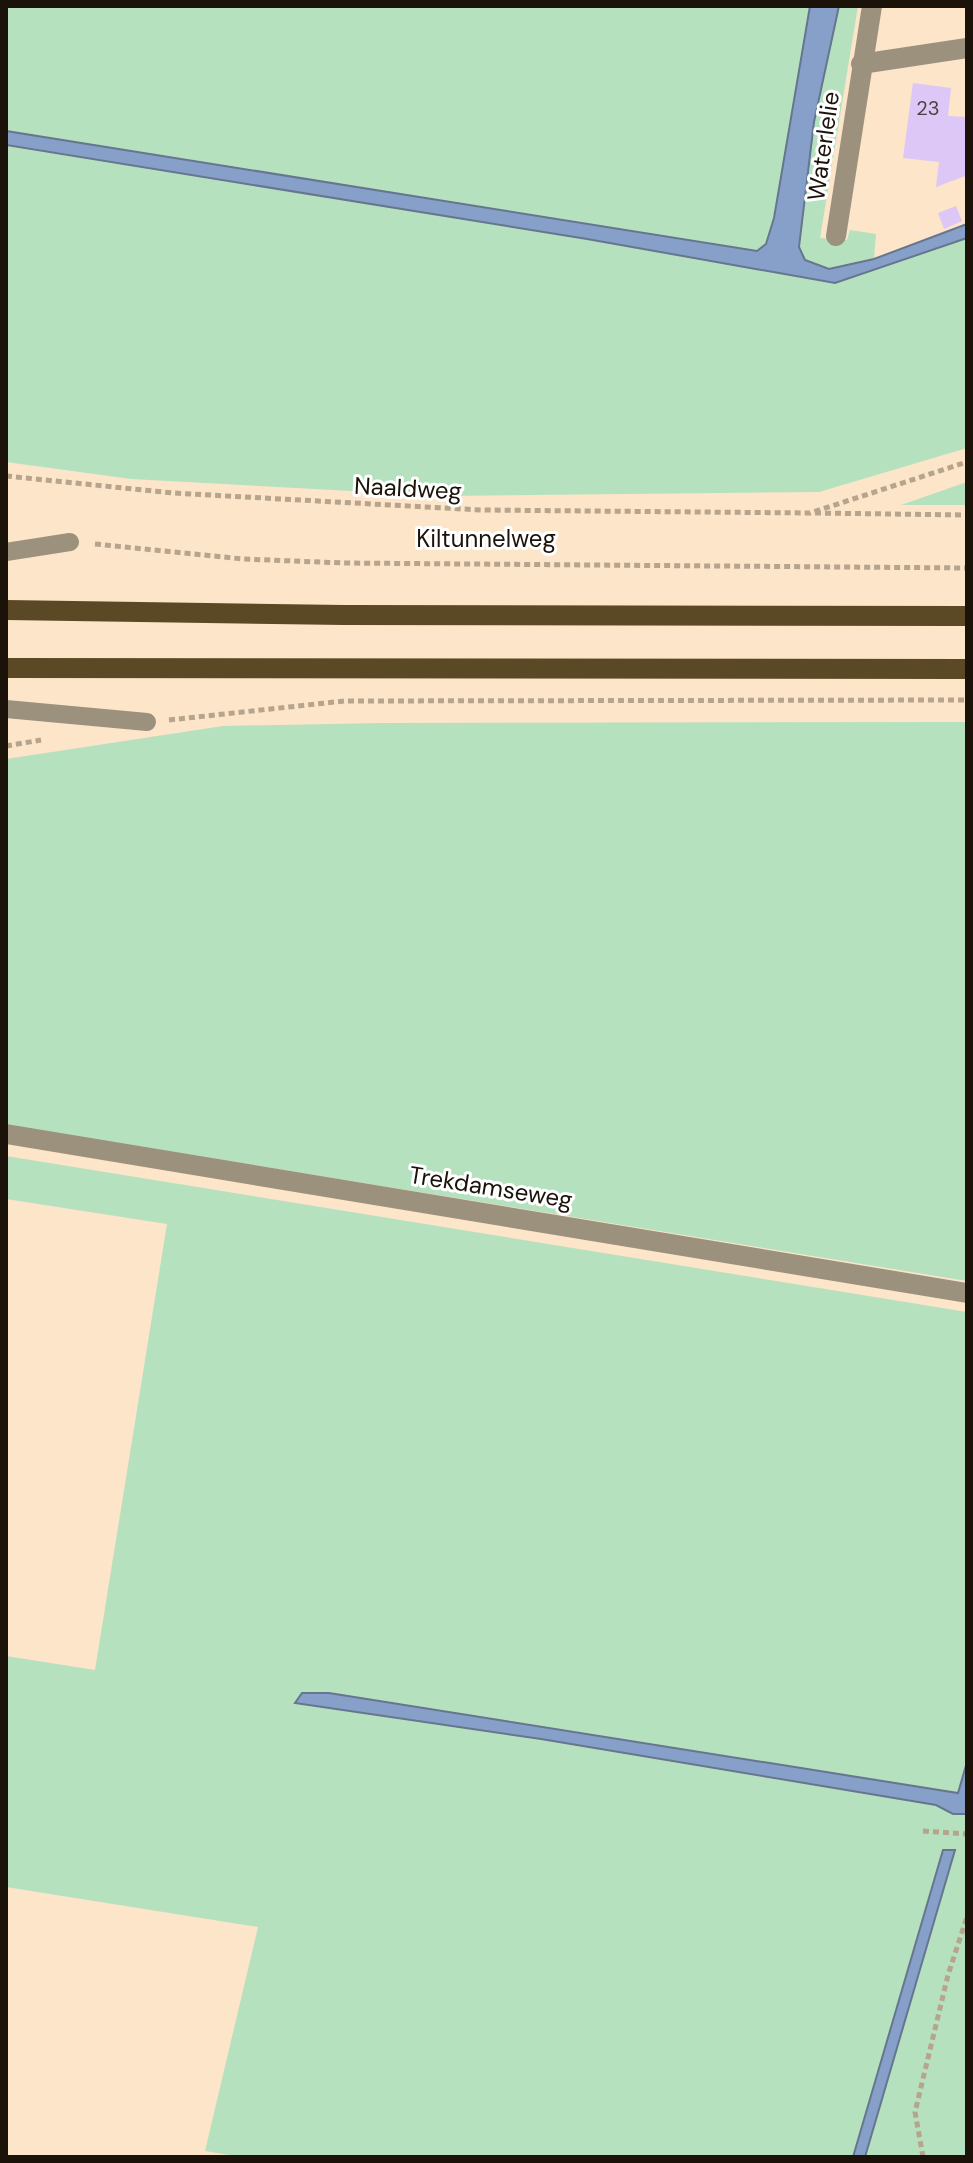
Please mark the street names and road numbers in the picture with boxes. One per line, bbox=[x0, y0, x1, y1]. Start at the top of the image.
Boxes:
street label: Waterlelie bbox=[800, 89, 846, 203]
street label: Naaldweg bbox=[353, 470, 463, 506]
street label: Kiltunnelweg bbox=[416, 523, 556, 554]
street label: Trekdamseweg bbox=[407, 1159, 575, 1215]

